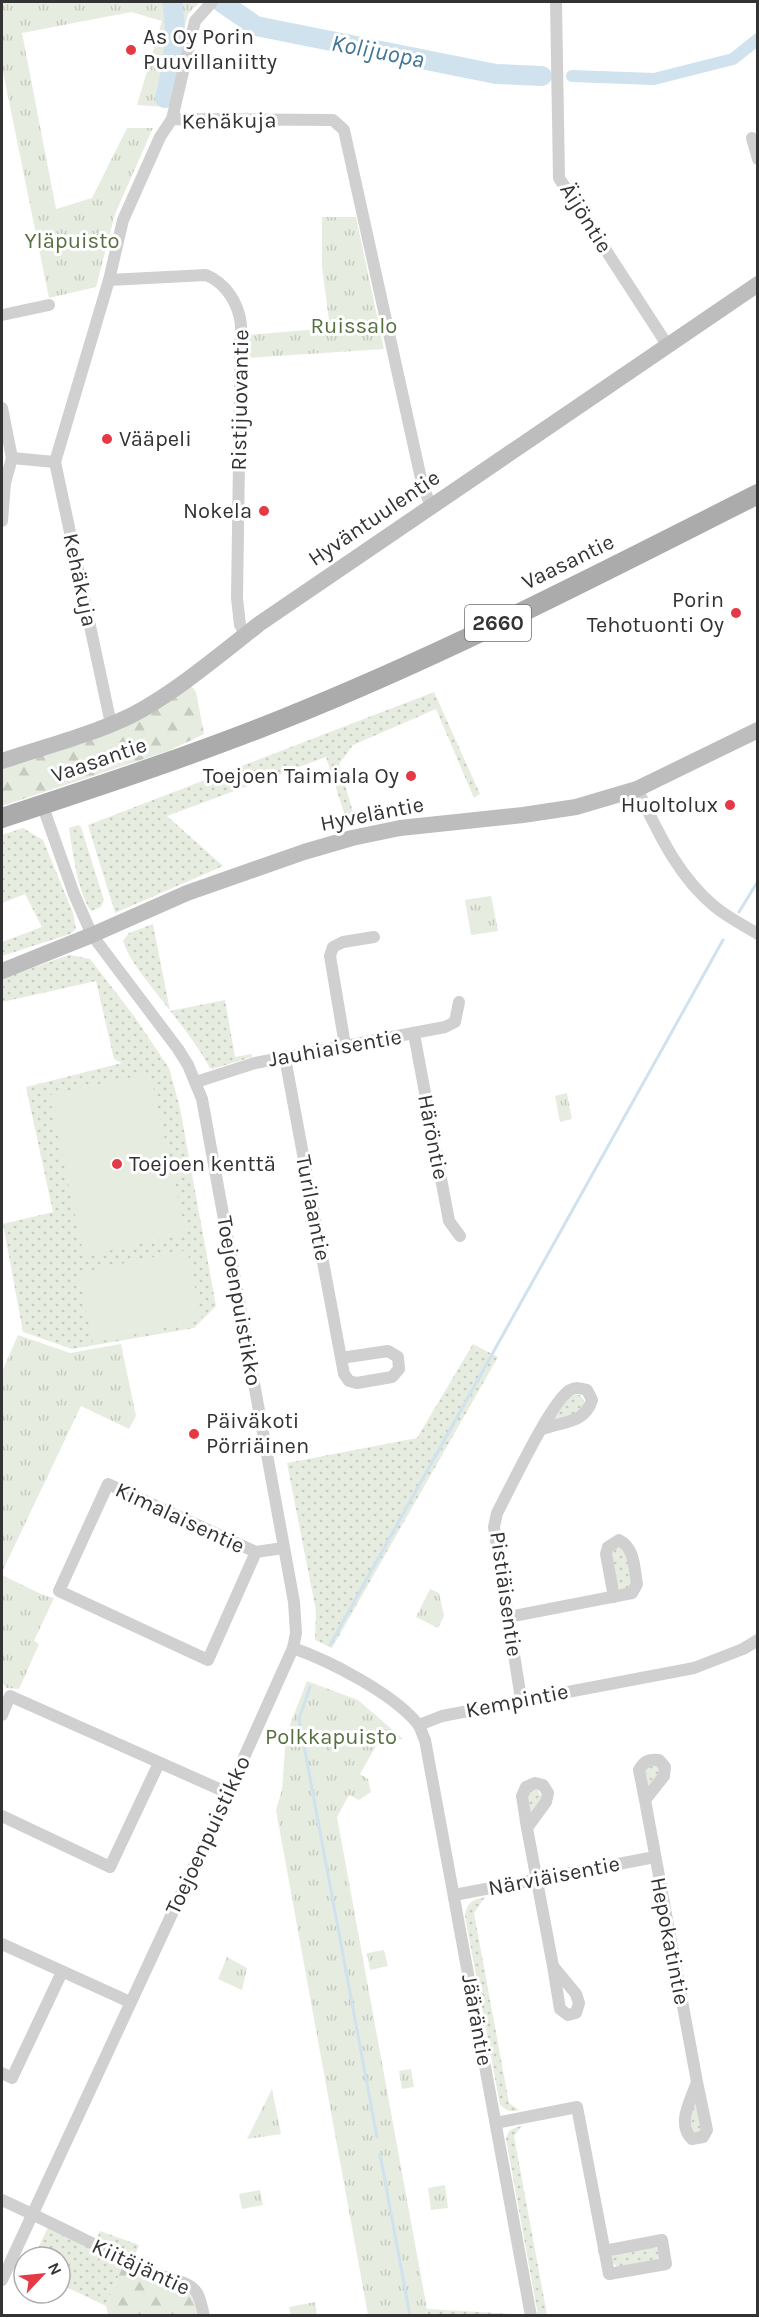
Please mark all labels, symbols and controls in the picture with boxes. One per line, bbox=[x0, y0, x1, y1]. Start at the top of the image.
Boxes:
place label: As Oy Porin Puuvillaniitty bbox=[143, 24, 277, 75]
water label: Kolijuopa bbox=[329, 28, 427, 74]
marker: As Oy Porin Puuvillaniitty bbox=[124, 43, 138, 57]
street label: Kehäkuja bbox=[181, 107, 277, 135]
street label: Äijöntie bbox=[554, 178, 618, 258]
park label: Yläpuisto bbox=[25, 228, 119, 254]
park label: Ruissalo bbox=[311, 313, 397, 339]
street label: Ristijuovantie bbox=[226, 329, 254, 471]
place label: Vääpeli bbox=[119, 426, 192, 452]
marker: Vääpeli bbox=[100, 432, 114, 446]
street label: Hyväntuulentie bbox=[303, 464, 445, 572]
place label: Nokela bbox=[183, 498, 252, 524]
marker: Nokela bbox=[257, 504, 271, 518]
street label: Vaasantie bbox=[518, 529, 618, 595]
street label: Kehäkuja bbox=[57, 531, 103, 629]
place label: Porin Tehotuonti Oy bbox=[587, 587, 724, 638]
road number: 2660 bbox=[465, 605, 531, 641]
marker: Porin Tehotuonti Oy bbox=[729, 606, 743, 620]
street label: Vaasantie bbox=[48, 732, 150, 788]
place label: Toejoen Taimiala Oy bbox=[203, 763, 399, 789]
marker: Toejoen Taimiala Oy bbox=[404, 769, 418, 783]
street label: Hyveläntie bbox=[318, 791, 426, 837]
place label: Huoltolux bbox=[621, 792, 718, 818]
marker: Huoltolux bbox=[723, 798, 737, 812]
street label: Jauhiaisentie bbox=[266, 1023, 404, 1073]
street label: Häröntie bbox=[412, 1092, 454, 1182]
place label: Toejoen kenttä bbox=[129, 1151, 276, 1177]
street label: Turilaantie bbox=[290, 1153, 336, 1263]
marker: Toejoen kenttä bbox=[110, 1157, 124, 1171]
street label: Toejoenpuistikko bbox=[211, 1214, 267, 1388]
place label: Päiväkoti Pörriäinen bbox=[206, 1408, 309, 1459]
marker: Päiväkoti Pörriäinen bbox=[187, 1427, 201, 1441]
street label: Kimalaisentie bbox=[111, 1477, 249, 1559]
street label: Pistiäisentie bbox=[484, 1530, 528, 1658]
street label: Kempintie bbox=[463, 1678, 571, 1724]
park label: Polkkapuisto bbox=[265, 1724, 397, 1750]
street label: Toejoenpuistikko bbox=[160, 1752, 256, 1918]
street label: Närviäisentie bbox=[486, 1850, 622, 1902]
street label: Hepokatintie bbox=[645, 1875, 695, 2007]
street label: Jääräntie bbox=[456, 1972, 498, 2068]
street label: Kiitäjäntie bbox=[88, 2233, 194, 2301]
north arrow bbox=[12, 2245, 72, 2305]
text: N bbox=[44, 2259, 66, 2278]

